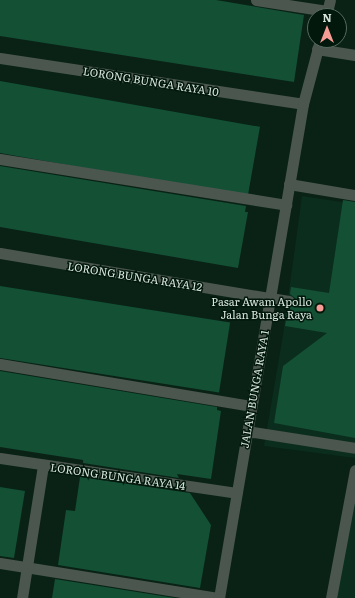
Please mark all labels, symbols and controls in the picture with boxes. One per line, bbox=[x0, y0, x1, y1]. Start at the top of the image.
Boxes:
north arrow bbox=[307, 8, 347, 48]
text: N bbox=[322, 9, 332, 25]
street label: LORONG BUNGA RAYA 10 bbox=[82, 64, 220, 98]
street label: LORONG BUNGA RAYA 12 bbox=[67, 259, 203, 293]
place label: Pasar Awam Apollo Jalan Bunga Raya bbox=[211, 295, 312, 321]
marker: Pasar Awam Apollo Jalan Bunga Raya bbox=[315, 303, 325, 313]
street label: JALAN BUNGA RAYA 1 bbox=[237, 329, 271, 449]
street label: LORONG BUNGA RAYA 14 bbox=[50, 460, 186, 492]

